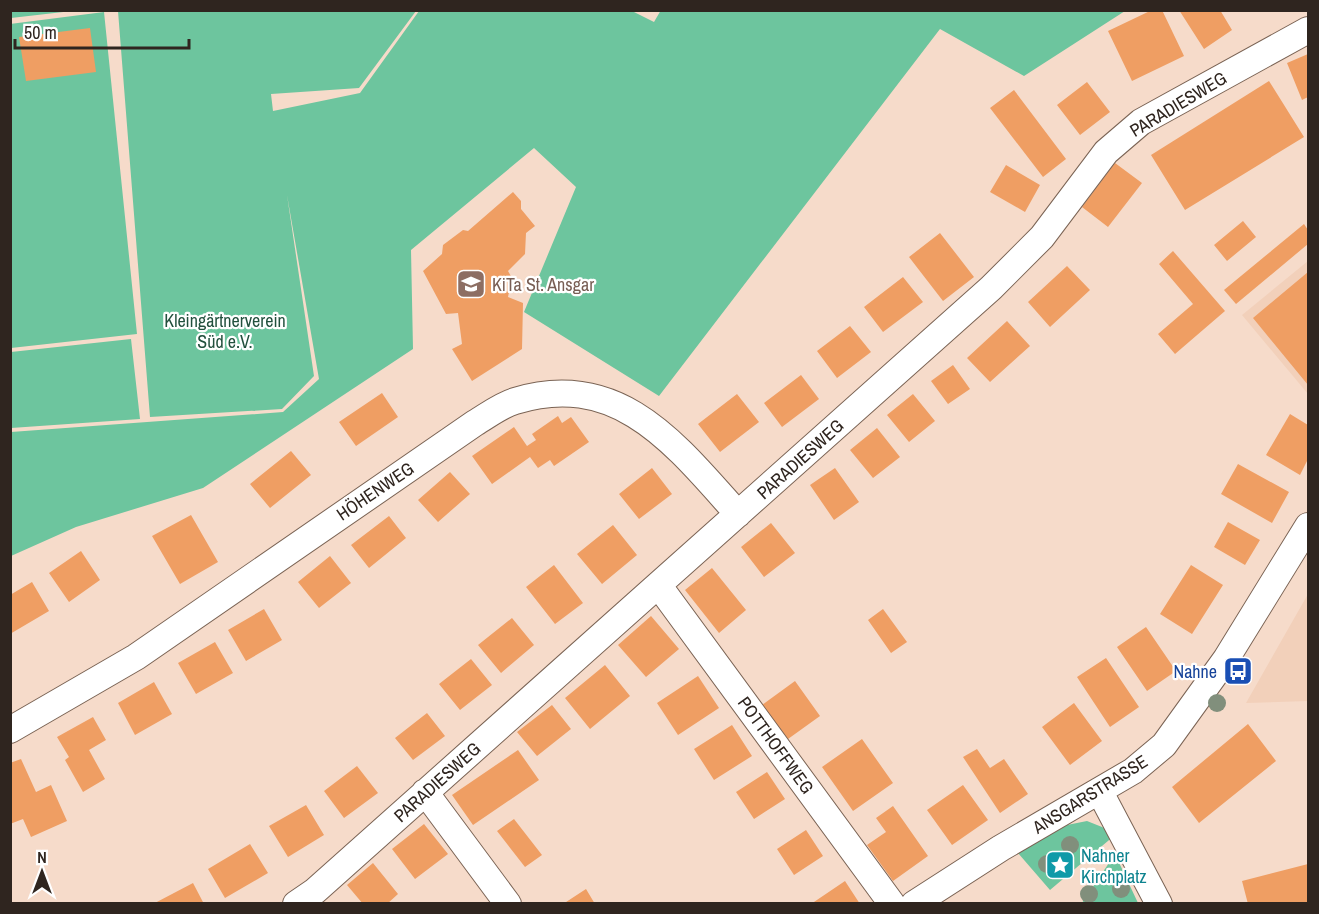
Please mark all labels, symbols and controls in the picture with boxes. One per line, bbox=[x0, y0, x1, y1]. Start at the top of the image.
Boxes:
scale bar bbox=[15, 12, 189, 50]
text: 50 m bbox=[24, 20, 57, 45]
street label: PARADIESWEG bbox=[1125, 65, 1231, 143]
school or university icon: KiTa St. Ansgar bbox=[455, 268, 487, 300]
place label: KiTa St. Ansgar bbox=[492, 272, 594, 297]
park label: Kleingärtnerverein Süd e.V. bbox=[164, 308, 286, 354]
street label: PARADIESWEG bbox=[751, 413, 849, 505]
street label: HÖHENWEG bbox=[331, 456, 419, 526]
bus stop icon: Nahne bbox=[1222, 655, 1254, 687]
place label: Nahne bbox=[1174, 659, 1217, 684]
street label: POTTHOFFWEG bbox=[732, 691, 820, 799]
street label: PARADIESWEG bbox=[388, 736, 486, 828]
street label: ANSGARSTRASSE bbox=[1027, 749, 1152, 840]
north arrow bbox=[12, 842, 72, 902]
place label: Nahner Kirchplatz bbox=[1081, 843, 1147, 889]
text: N bbox=[37, 846, 47, 868]
place icon: Nahner Kirchplatz bbox=[1044, 849, 1076, 881]

